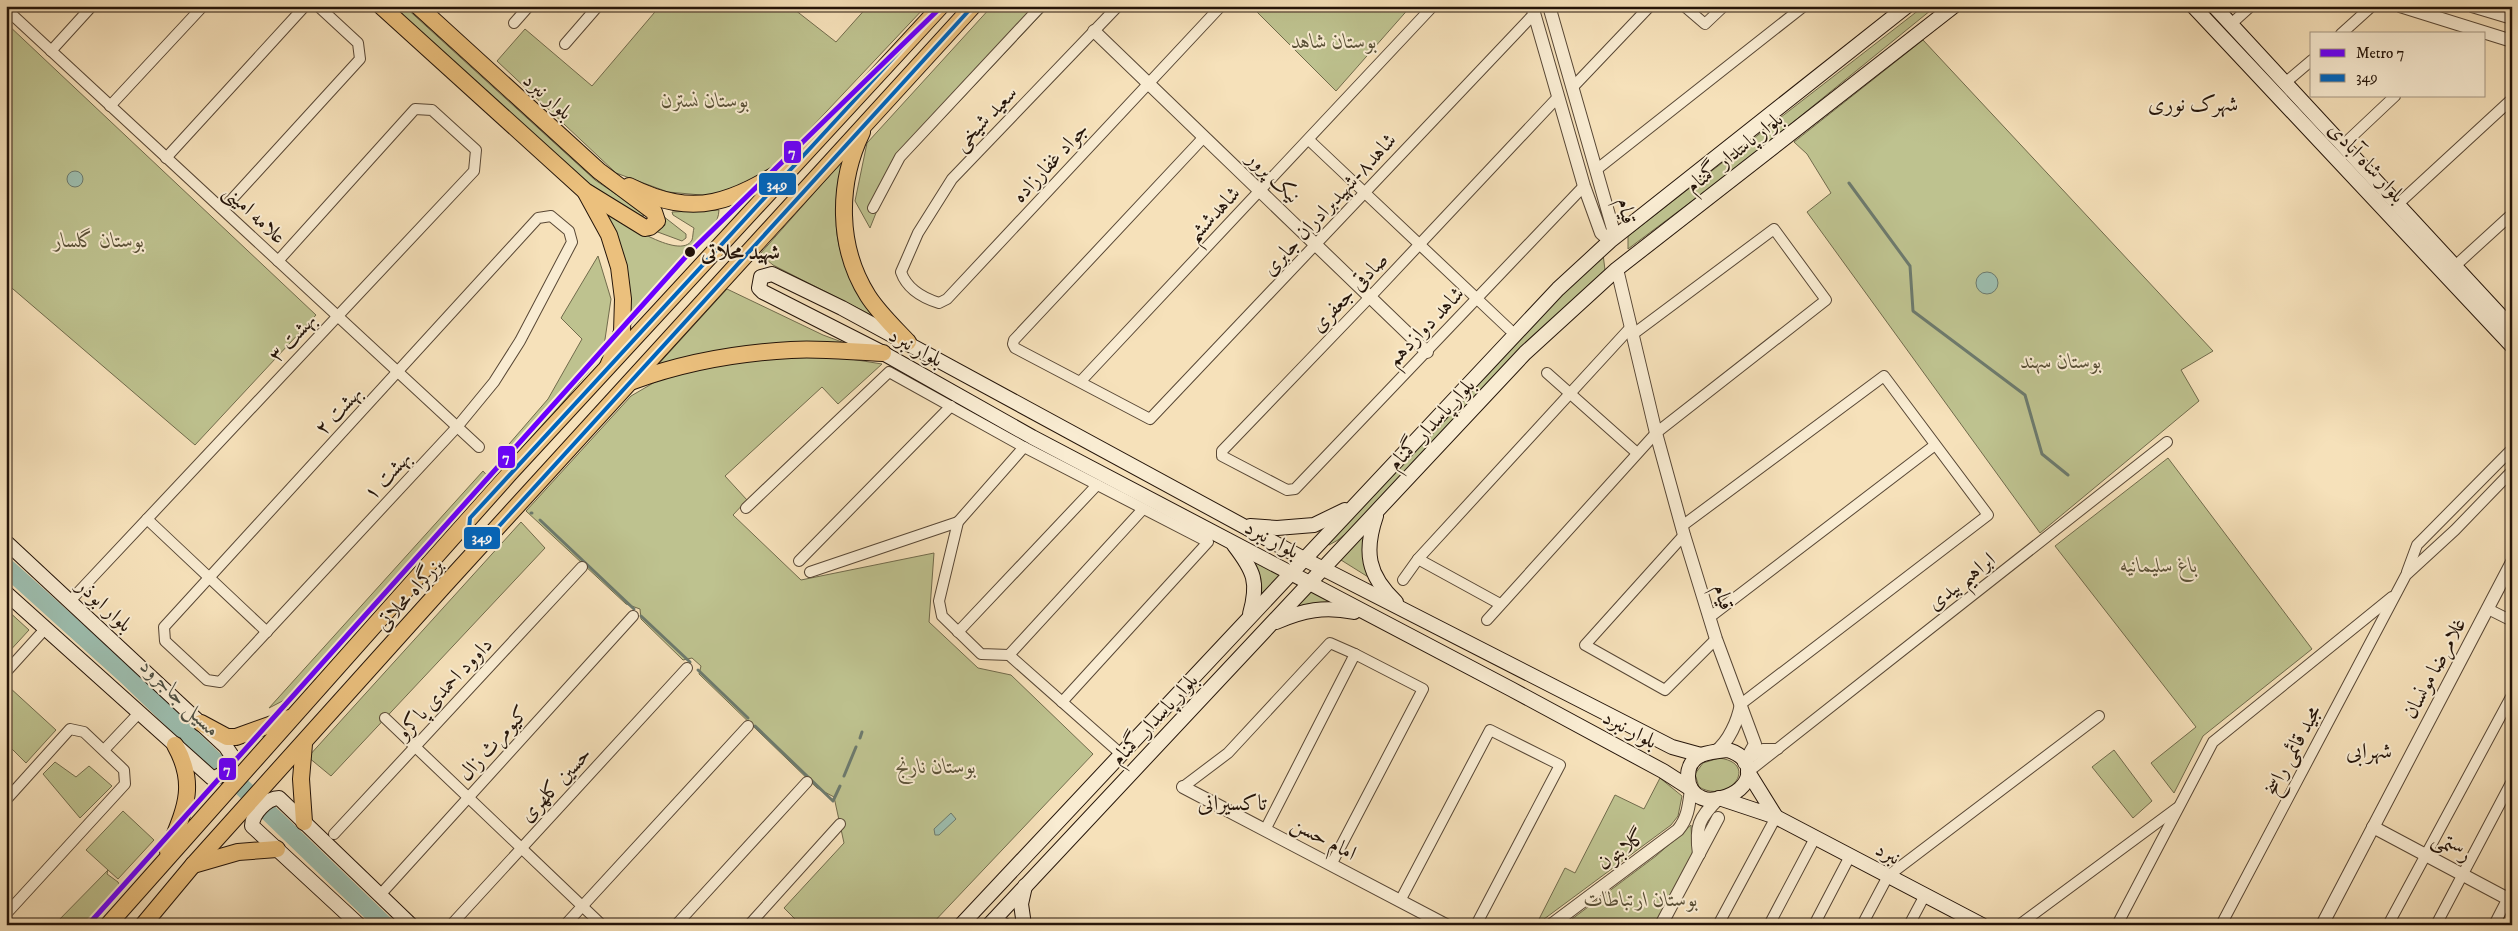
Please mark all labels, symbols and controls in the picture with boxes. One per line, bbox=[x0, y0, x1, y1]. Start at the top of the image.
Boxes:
park label: بوستان شاهد bbox=[1291, 29, 1377, 55]
legend bbox=[2310, 32, 2486, 98]
text: Metro 7 bbox=[2356, 44, 2405, 63]
street label: بلوار نبرد bbox=[517, 68, 578, 126]
text: 349 bbox=[2356, 68, 2378, 87]
street label: سعید شیخی bbox=[948, 80, 1023, 157]
park label: بوستان نسترن bbox=[661, 88, 749, 114]
district label: شهرک نوری bbox=[2148, 91, 2238, 118]
street label: بلوار پاسدار گمنام bbox=[1679, 105, 1791, 202]
street label: بلوار شاه آبادی bbox=[2322, 116, 2411, 209]
street label: جواد غفارزاده bbox=[1007, 117, 1095, 208]
street label: شاهد۸-شهیدبرادران جابری bbox=[1257, 128, 1403, 282]
line badge: 7 bbox=[783, 140, 802, 164]
text: 7 bbox=[788, 144, 796, 162]
street label: نیک پرور bbox=[1240, 145, 1305, 209]
line badge: 349 bbox=[758, 172, 797, 196]
text: 349 bbox=[767, 176, 787, 194]
street label: علامه امینی bbox=[217, 179, 291, 251]
street label: شاهدششم bbox=[1181, 181, 1252, 253]
street label: قیام bbox=[1607, 196, 1641, 227]
park label: بوستان گلسار bbox=[51, 227, 145, 254]
place label: شهید محلاتی bbox=[700, 240, 780, 266]
marker: شهید محلاتی bbox=[683, 245, 697, 259]
street label: صادقی جعفری bbox=[1305, 247, 1394, 338]
street label: شاهد دوازدهم bbox=[1381, 281, 1475, 376]
street label: بهشت ۳ bbox=[263, 307, 322, 368]
street label: بلوار نبرد bbox=[884, 322, 947, 373]
park label: بوستان سهند bbox=[2020, 349, 2102, 375]
street label: بلوار پاسدار گمنام bbox=[1381, 372, 1484, 479]
street label: بهشت ۲ bbox=[309, 380, 368, 441]
street label: بهشت ۱ bbox=[358, 445, 417, 506]
line badge: 7 bbox=[497, 445, 516, 469]
text: 7 bbox=[502, 449, 510, 467]
street label: بلوار نبرد bbox=[1240, 515, 1303, 565]
line badge: 349 bbox=[463, 526, 501, 550]
text: 349 bbox=[472, 529, 492, 547]
street label: ابراهیم بیدی bbox=[1922, 547, 2005, 622]
street label: بزرگراه محلاتی bbox=[369, 551, 449, 637]
park label: باغ سلیمانیه bbox=[2120, 553, 2198, 583]
street label: بلوار ابوذر bbox=[69, 572, 138, 638]
street label: قیام bbox=[1703, 581, 1739, 615]
street label: غلامرضا مونسان bbox=[2397, 613, 2473, 724]
street label: داوود احمدی پاکرو bbox=[390, 632, 499, 747]
water label: مسیل جاجرود bbox=[133, 653, 226, 744]
street label: بلوار پاسدار گمنام bbox=[1104, 667, 1207, 774]
street label: کیومرث زال bbox=[453, 700, 535, 788]
street label: مجید قائمی راسخ bbox=[2258, 701, 2331, 802]
street label: بلوار نبرد bbox=[1598, 705, 1661, 755]
district label: شهرابی bbox=[2346, 738, 2392, 767]
street label: حسین کلهری bbox=[514, 741, 597, 828]
park label: بوستان نارنج bbox=[896, 754, 976, 784]
line badge: 7 bbox=[218, 757, 237, 781]
text: 7 bbox=[223, 761, 231, 779]
district label: تاکسیرانی bbox=[1197, 790, 1267, 817]
street label: امام حسن bbox=[1285, 811, 1361, 870]
street label: گلابتون bbox=[1591, 823, 1651, 876]
street label: رستمی bbox=[2427, 826, 2476, 868]
street label: نبرد bbox=[1870, 837, 1905, 871]
park label: بوستان ارتباطات bbox=[1584, 887, 1698, 913]

